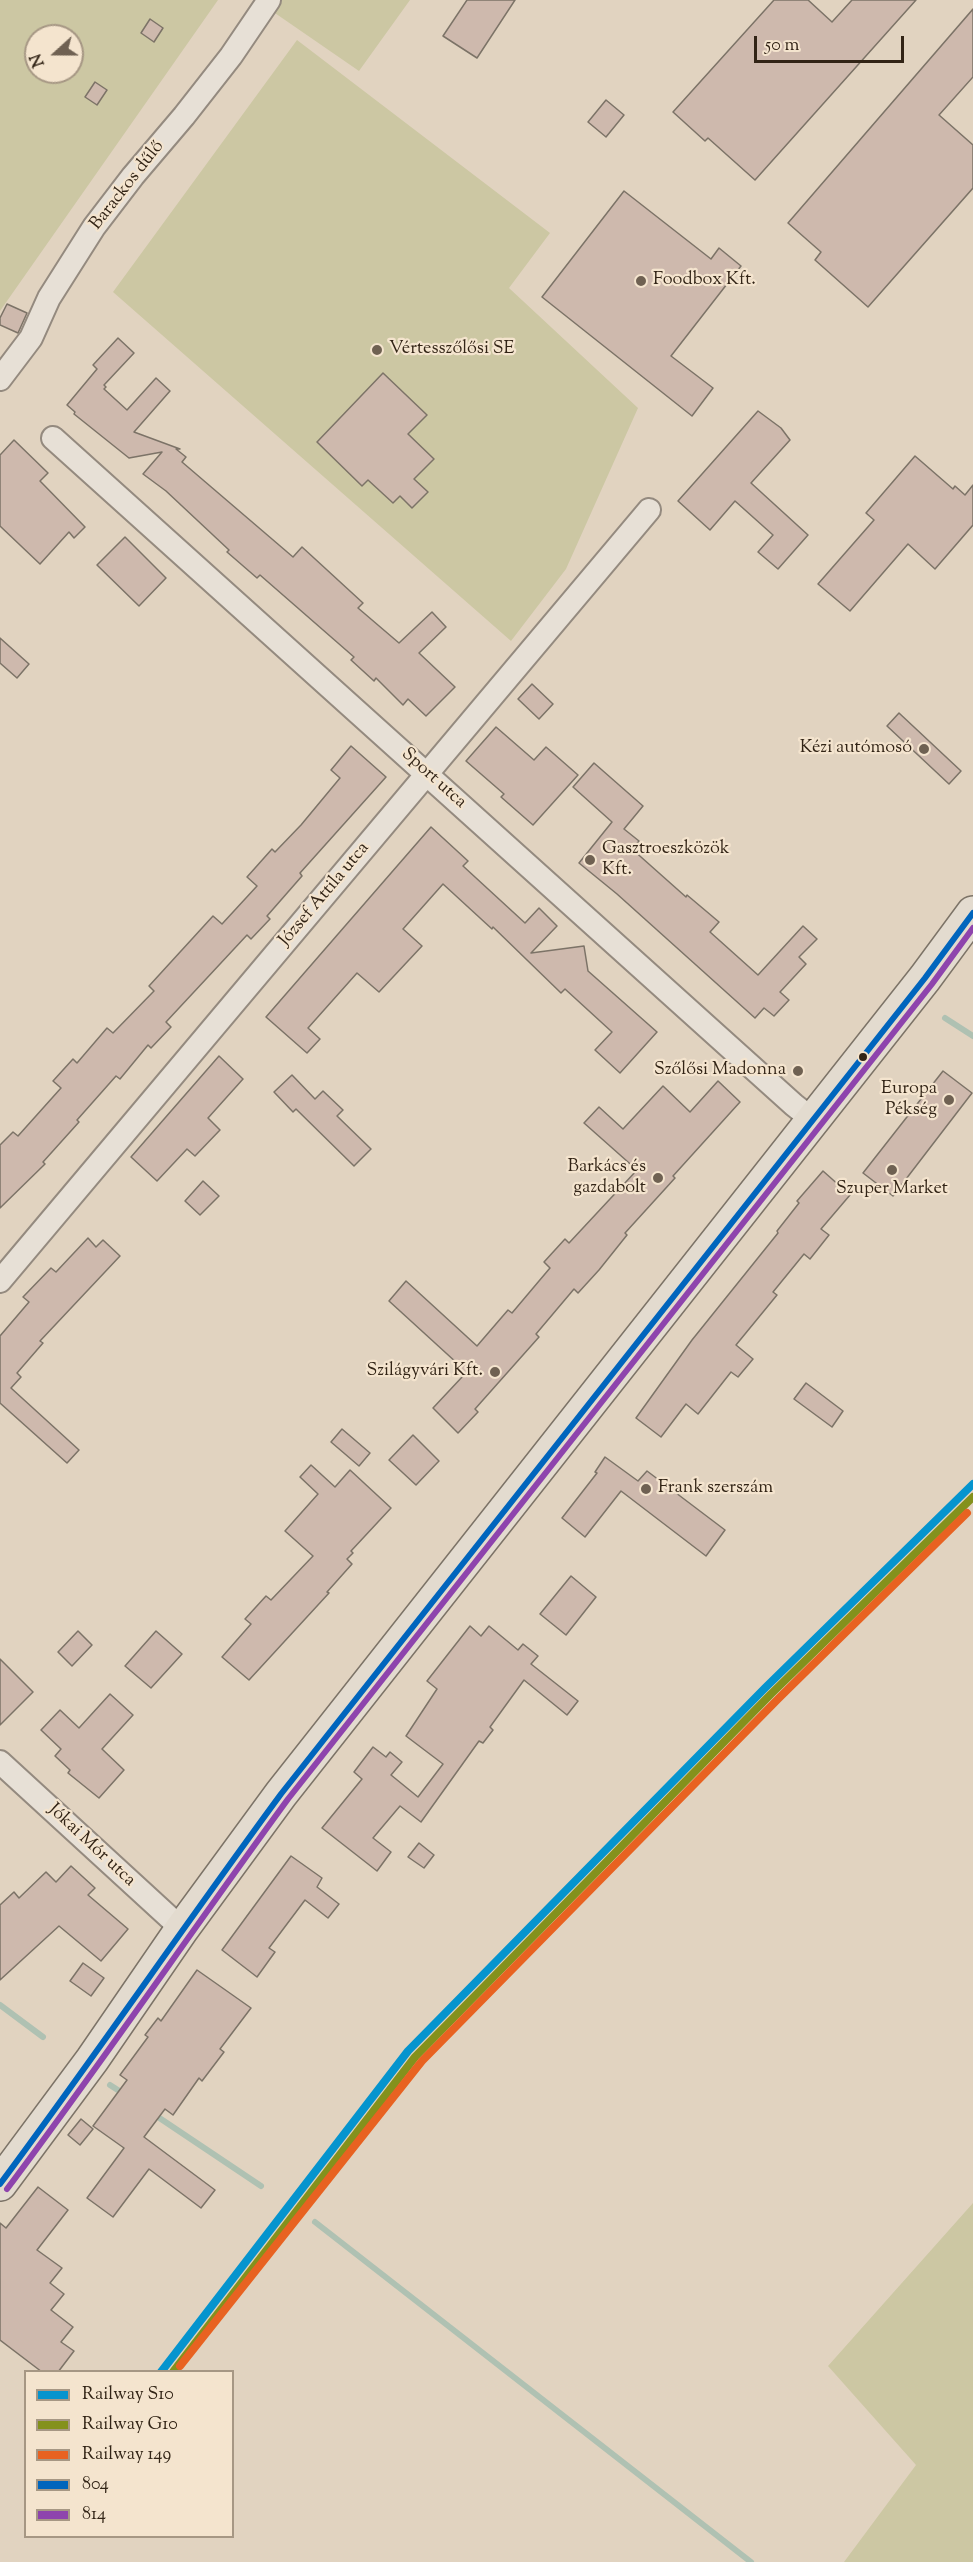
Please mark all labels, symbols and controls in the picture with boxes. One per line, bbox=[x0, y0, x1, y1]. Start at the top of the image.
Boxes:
north arrow bbox=[24, 24, 84, 84]
scale bar bbox=[757, 24, 907, 62]
text: 50 m bbox=[765, 33, 799, 59]
text: N bbox=[26, 50, 52, 70]
street label: Barackos dűlő bbox=[86, 137, 170, 235]
place label: Foodbox Kft. bbox=[653, 270, 756, 292]
marker: Foodbox Kft. bbox=[634, 274, 648, 288]
place label: Vértesszőlősi SE bbox=[389, 339, 514, 361]
marker: Vértesszőlősi SE bbox=[370, 343, 384, 357]
place label: Kézi autómosó bbox=[800, 738, 912, 760]
marker: Kézi autómosó bbox=[917, 742, 931, 756]
street label: Sport utca bbox=[396, 744, 470, 814]
street label: József Attila utca bbox=[275, 839, 375, 951]
place label: Gasztroeszközök Kft. bbox=[602, 839, 730, 882]
marker: Gasztroeszközök Kft. bbox=[583, 853, 597, 867]
unlabelled marker bbox=[857, 1051, 869, 1063]
place label: Szőlősi Madonna bbox=[654, 1060, 786, 1082]
marker: Szőlősi Madonna bbox=[791, 1064, 805, 1078]
place label: Europa Pékség bbox=[881, 1079, 937, 1122]
marker: Europa Pékség bbox=[942, 1093, 956, 1107]
place label: Barkács és gazdabolt bbox=[568, 1157, 646, 1200]
marker: Szuper Market bbox=[885, 1163, 899, 1177]
marker: Barkács és gazdabolt bbox=[651, 1171, 665, 1185]
place label: Szuper Market bbox=[836, 1179, 948, 1201]
place label: Szilágyvári Kft. bbox=[366, 1361, 483, 1383]
marker: Szilágyvári Kft. bbox=[488, 1365, 502, 1379]
place label: Frank szerszám bbox=[658, 1478, 773, 1500]
marker: Frank szerszám bbox=[639, 1482, 653, 1496]
street label: Jókai Mór utca bbox=[43, 1800, 139, 1892]
legend bbox=[24, 2370, 234, 2538]
text: Railway S10 bbox=[82, 2382, 174, 2408]
text: Railway G10 bbox=[82, 2412, 178, 2438]
text: Railway 149 bbox=[82, 2442, 171, 2468]
text: 804 bbox=[82, 2472, 109, 2498]
text: 814 bbox=[82, 2502, 106, 2528]

